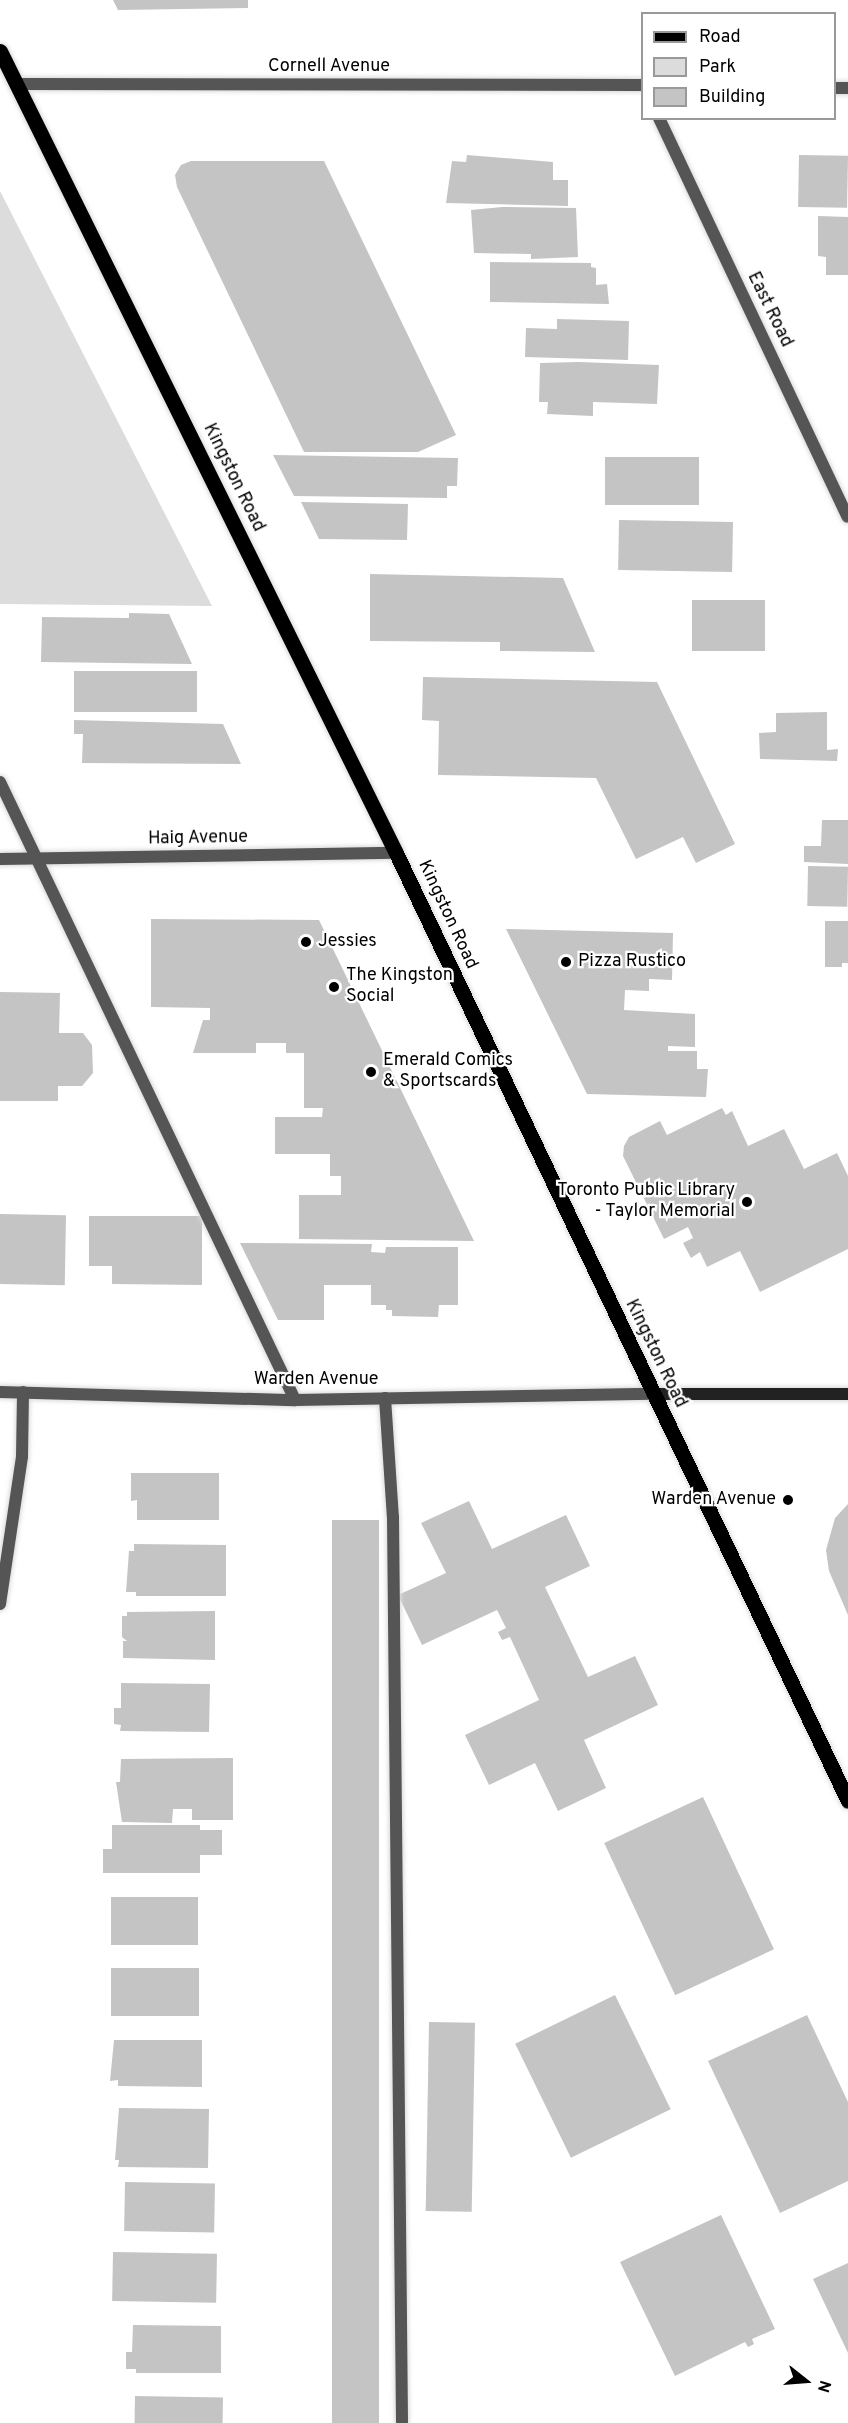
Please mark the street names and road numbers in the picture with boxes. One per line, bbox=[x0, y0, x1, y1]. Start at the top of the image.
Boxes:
street label: Cornell Avenue bbox=[268, 56, 390, 78]
street label: East Road bbox=[742, 269, 796, 351]
street label: Kingston Road bbox=[197, 420, 269, 536]
street label: Haig Avenue bbox=[148, 827, 248, 851]
street label: Kingston Road bbox=[412, 857, 482, 973]
street label: Kingston Road bbox=[619, 1296, 691, 1412]
street label: Warden Avenue bbox=[253, 1369, 379, 1391]

